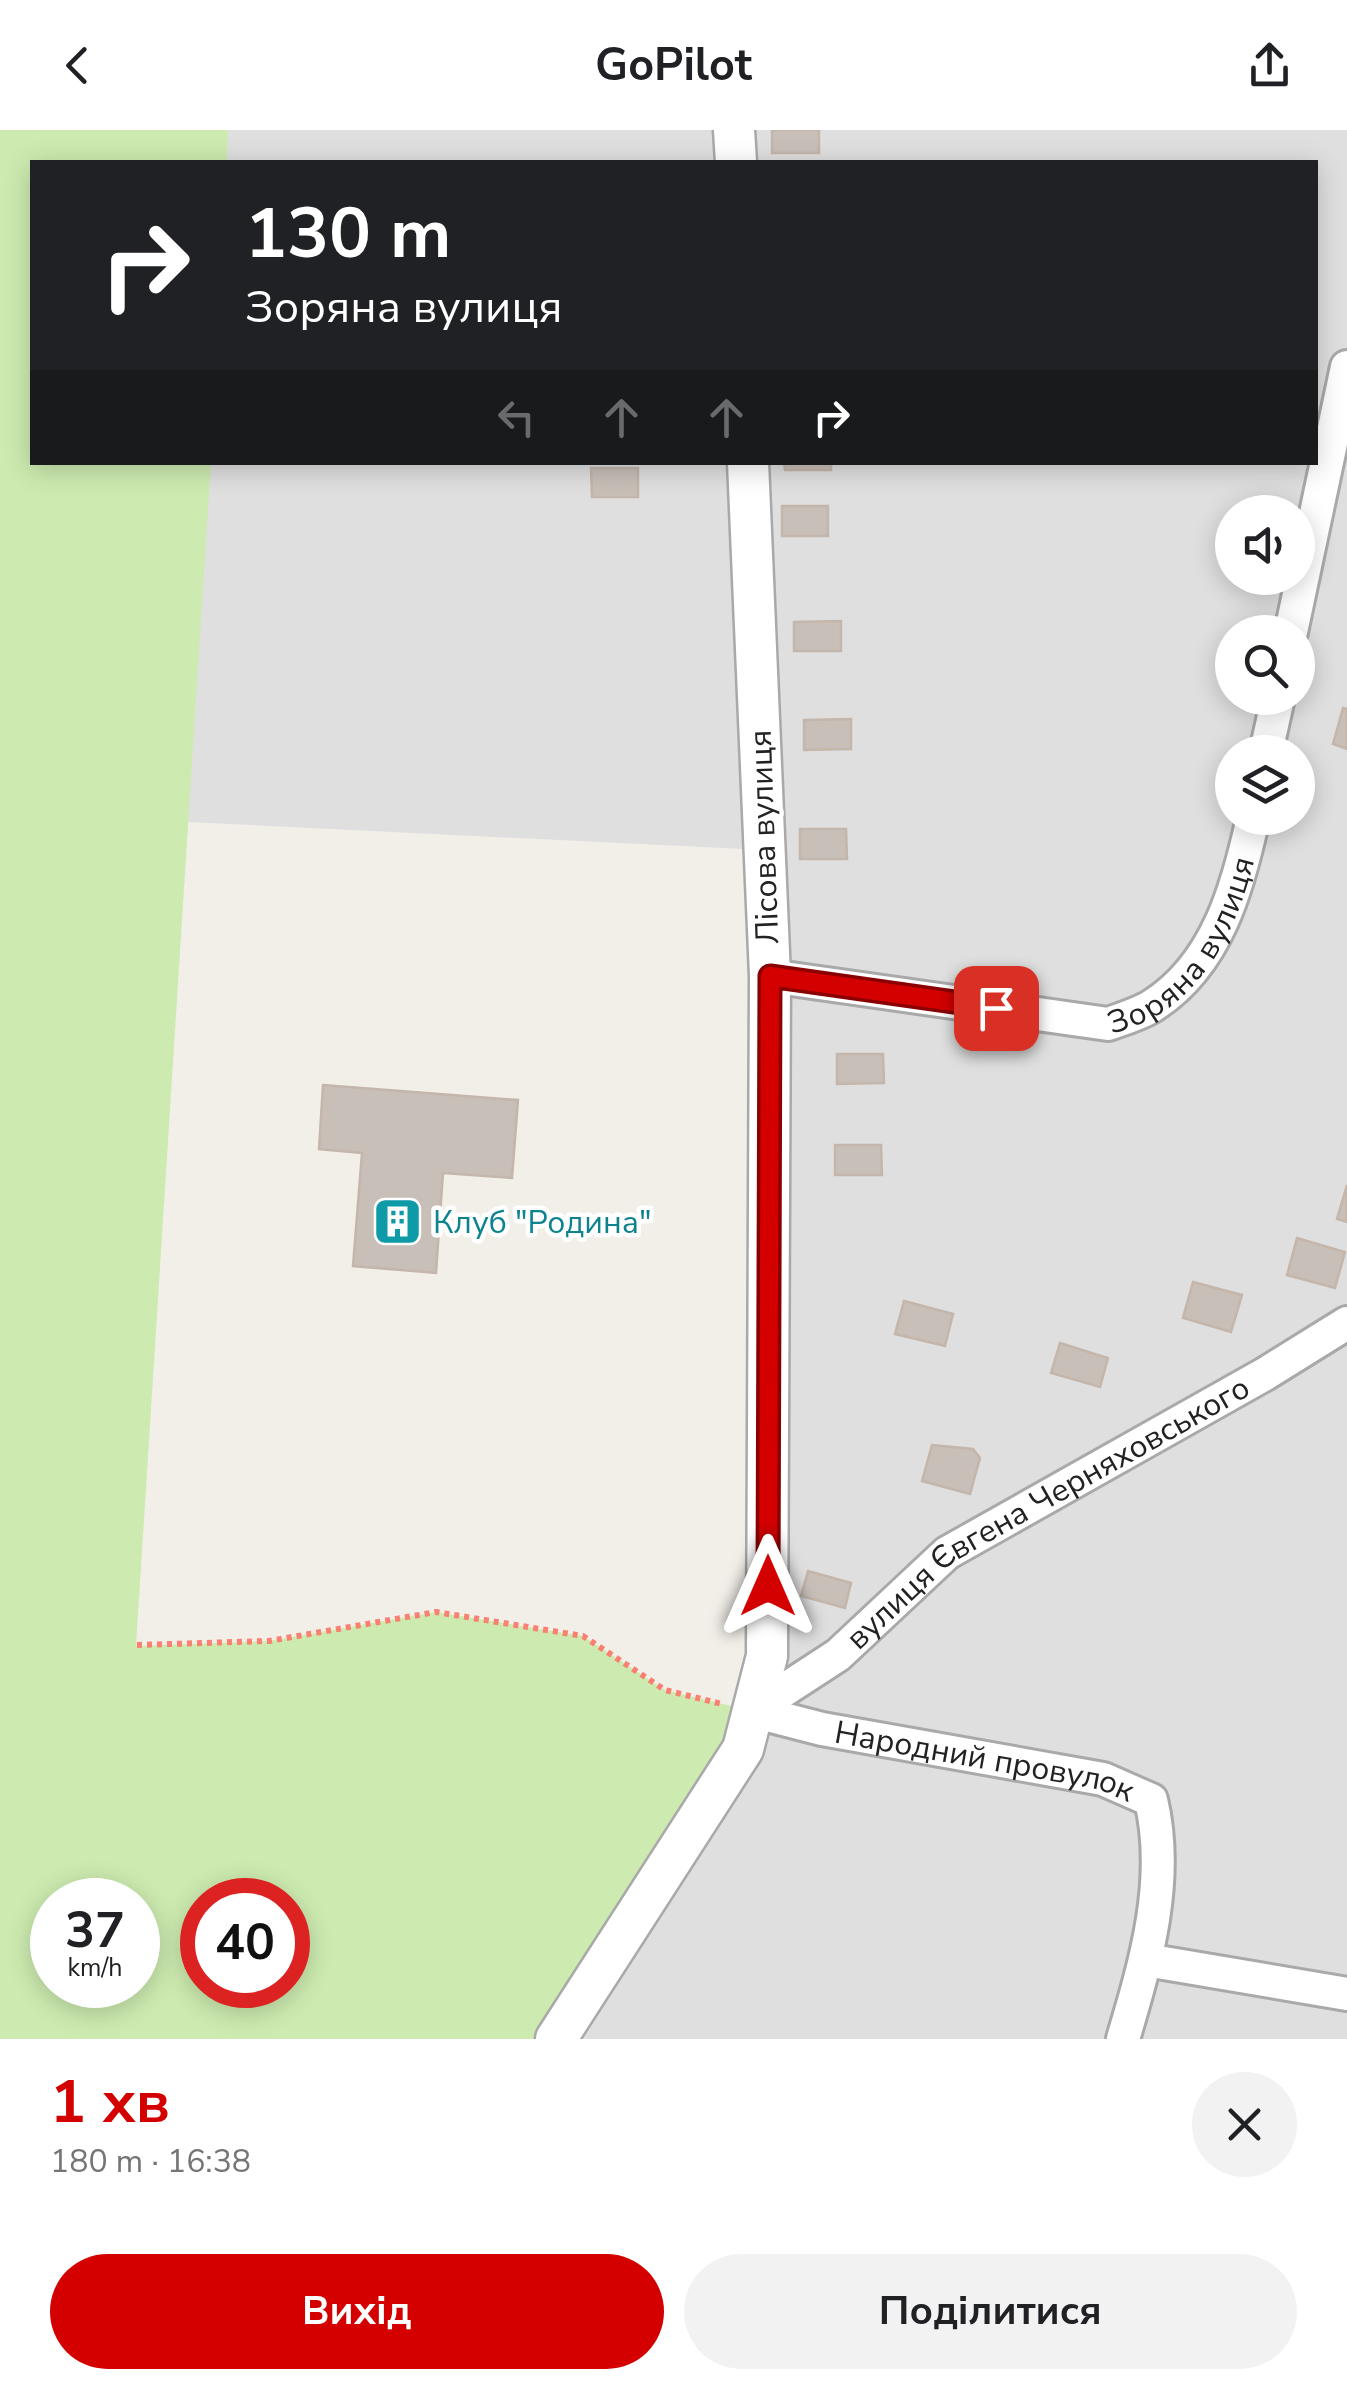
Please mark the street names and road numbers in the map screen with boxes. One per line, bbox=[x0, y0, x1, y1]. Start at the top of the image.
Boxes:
street label: Лісова вулиця bbox=[739, 729, 789, 945]
street label: Зоряна вулиця bbox=[1101, 852, 1264, 1044]
street label: вулиця Євгена Черняховського bbox=[836, 1366, 1257, 1659]
street label: Народний провулок bbox=[831, 1710, 1142, 1812]

